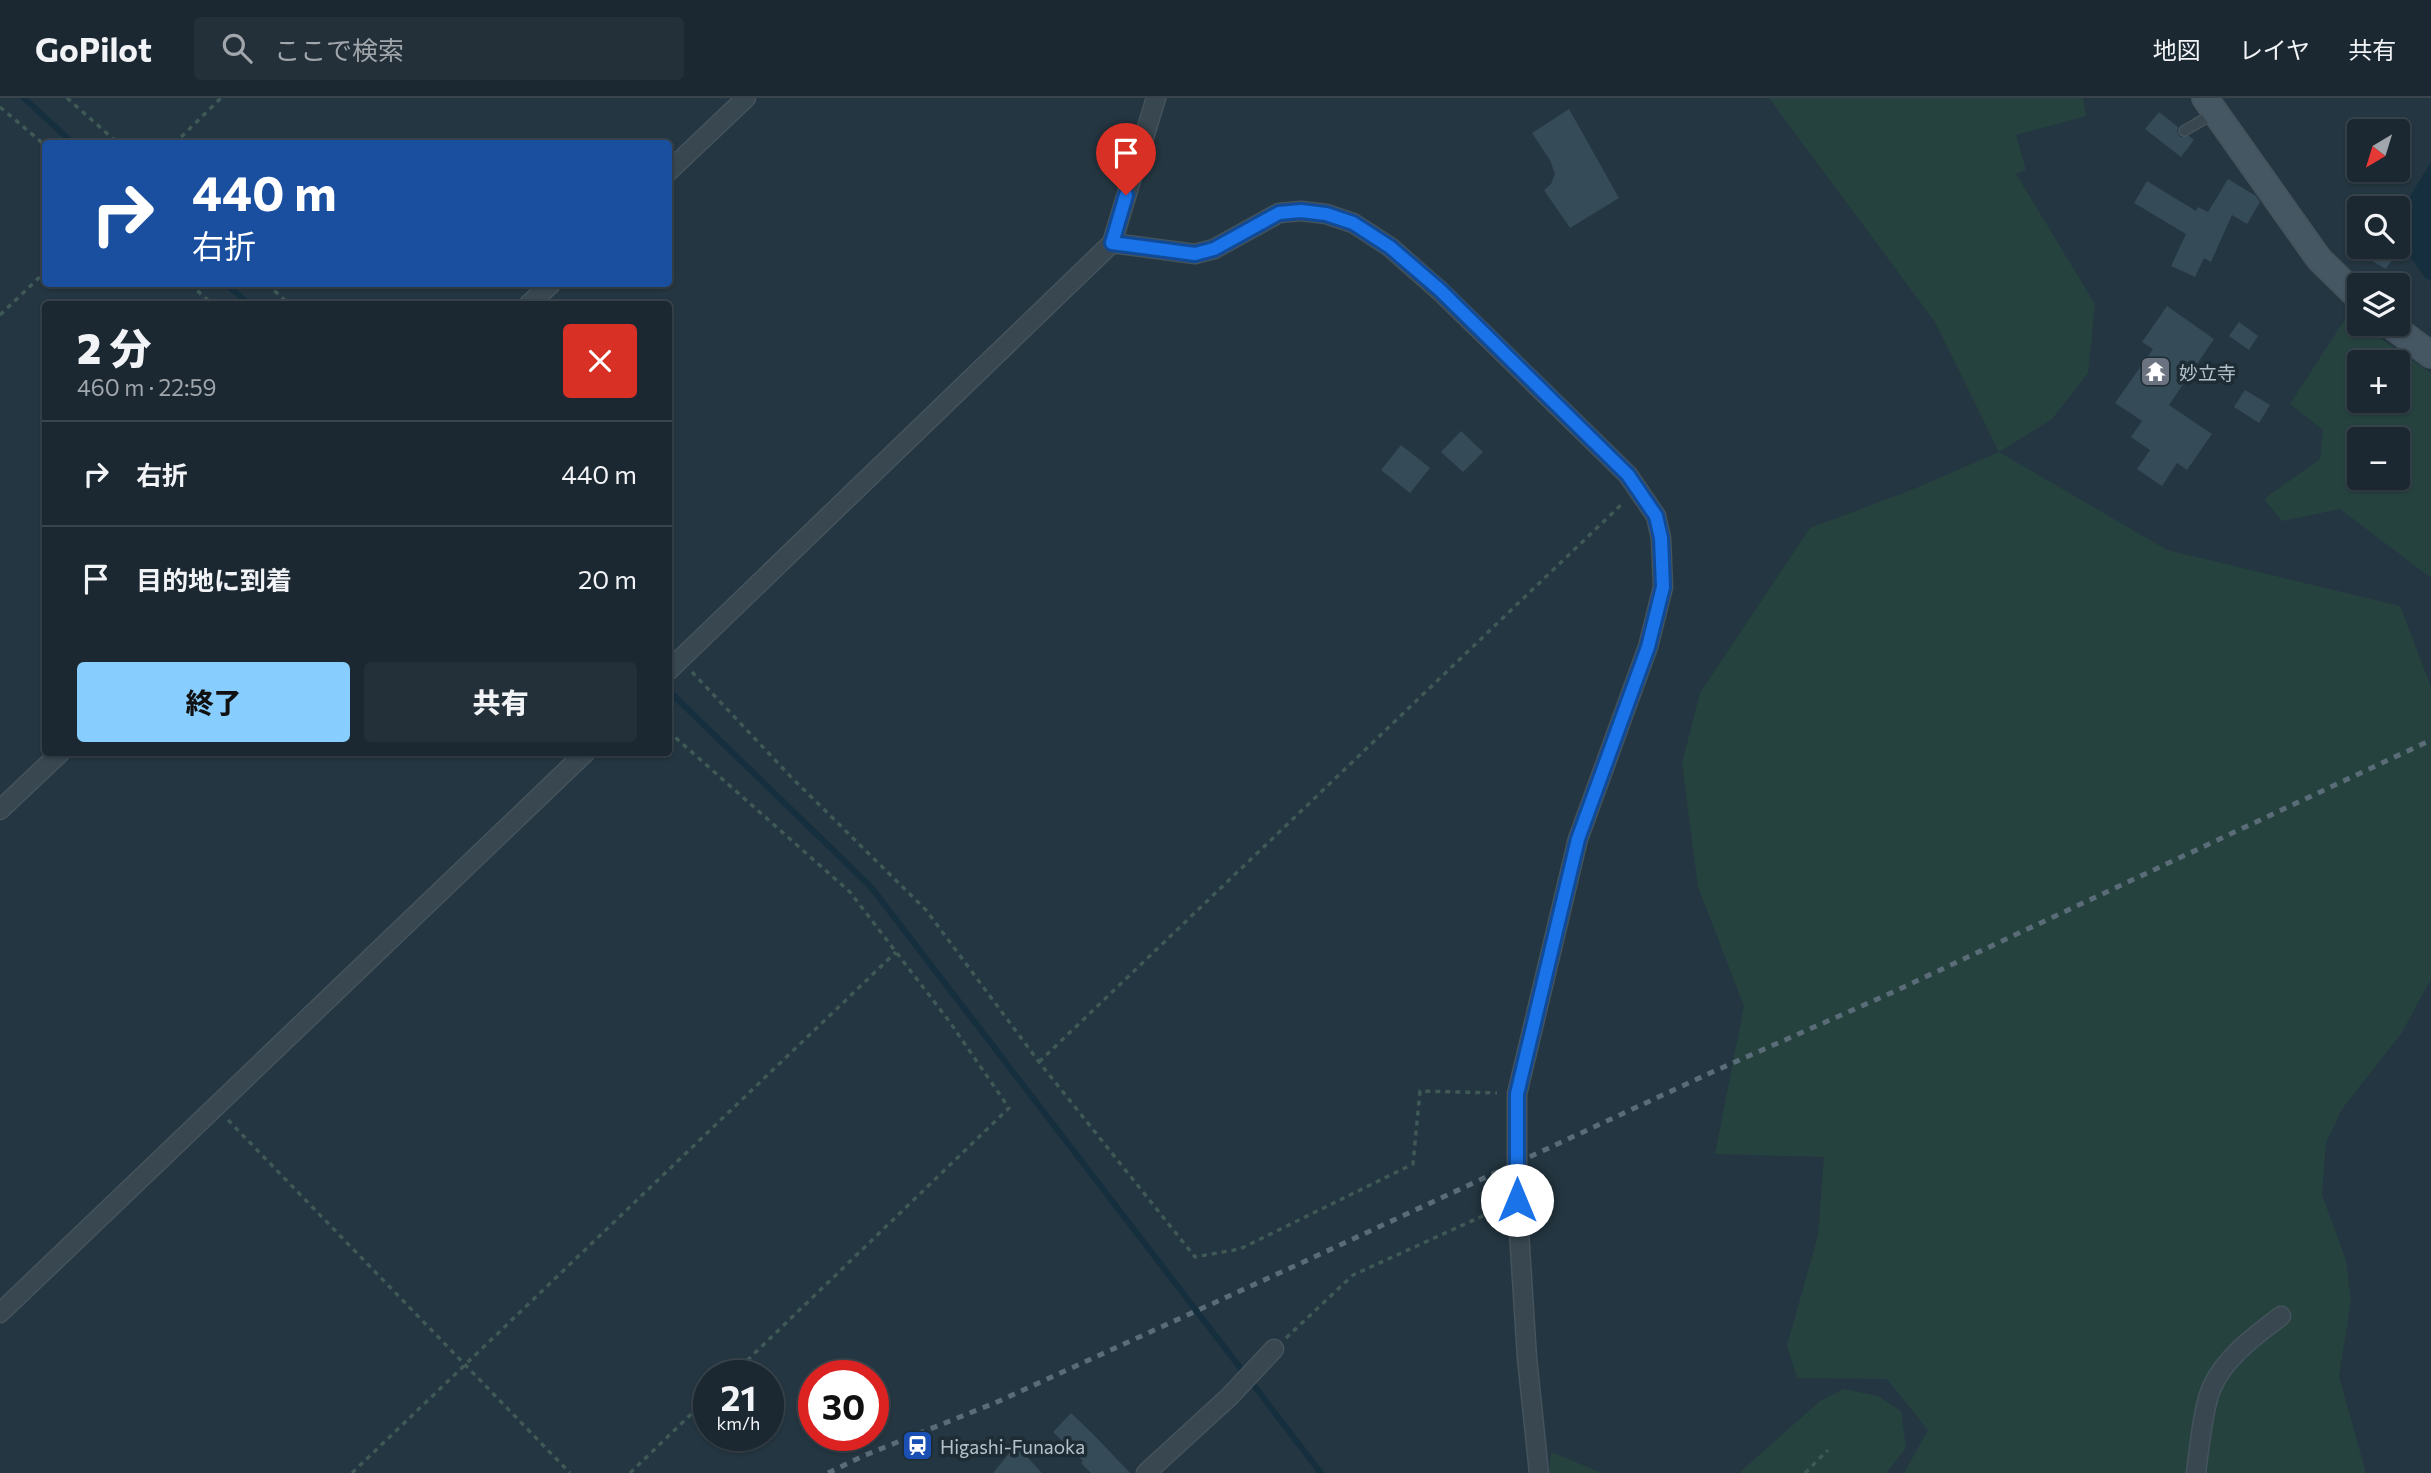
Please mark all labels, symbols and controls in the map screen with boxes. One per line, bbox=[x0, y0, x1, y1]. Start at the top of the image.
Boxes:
search box bbox=[194, 17, 684, 80]
text: GoPilot bbox=[35, 28, 152, 69]
icon: search bbox=[218, 29, 256, 67]
text: ここで検索 bbox=[274, 34, 404, 65]
text: 地図 bbox=[2153, 35, 2201, 64]
text: レイヤ bbox=[2239, 35, 2310, 64]
text: 共有 bbox=[2348, 35, 2396, 64]
north arrow bbox=[2347, 119, 2410, 182]
map controls bbox=[2347, 119, 2410, 490]
pin bbox=[1096, 123, 1156, 195]
icon: arrive bbox=[1107, 134, 1145, 172]
text: 440 m bbox=[192, 161, 337, 221]
icon: right bbox=[77, 168, 168, 259]
button: search bbox=[2347, 196, 2410, 259]
text: 右折 bbox=[192, 225, 256, 265]
button: layers bbox=[2347, 273, 2410, 336]
text: 2 分 bbox=[77, 321, 151, 373]
button: close bbox=[563, 324, 637, 398]
button: + bbox=[2347, 350, 2410, 413]
temple icon: 妙立寺 bbox=[2139, 355, 2173, 389]
place label: 妙立寺 bbox=[2179, 361, 2236, 384]
text: 460 m · 22:59 bbox=[77, 373, 217, 401]
button: − bbox=[2347, 427, 2410, 490]
icon: right bbox=[77, 455, 115, 493]
text: 440 m bbox=[561, 458, 637, 489]
text: 右折 bbox=[136, 459, 188, 490]
icon: arrive bbox=[77, 560, 115, 598]
text: 20 m bbox=[578, 563, 637, 594]
text: 目的地に到着 bbox=[136, 564, 292, 595]
button: 終了 bbox=[77, 662, 350, 742]
button: 共有 bbox=[364, 662, 637, 742]
position arrow bbox=[1480, 1163, 1554, 1237]
speed limit sign: 30 bbox=[798, 1360, 889, 1451]
text: 21 bbox=[721, 1375, 756, 1418]
text: km/h bbox=[717, 1412, 760, 1434]
station icon: Higashi-Funaoka bbox=[900, 1429, 934, 1463]
place label: Higashi-Funaoka bbox=[940, 1435, 1085, 1458]

